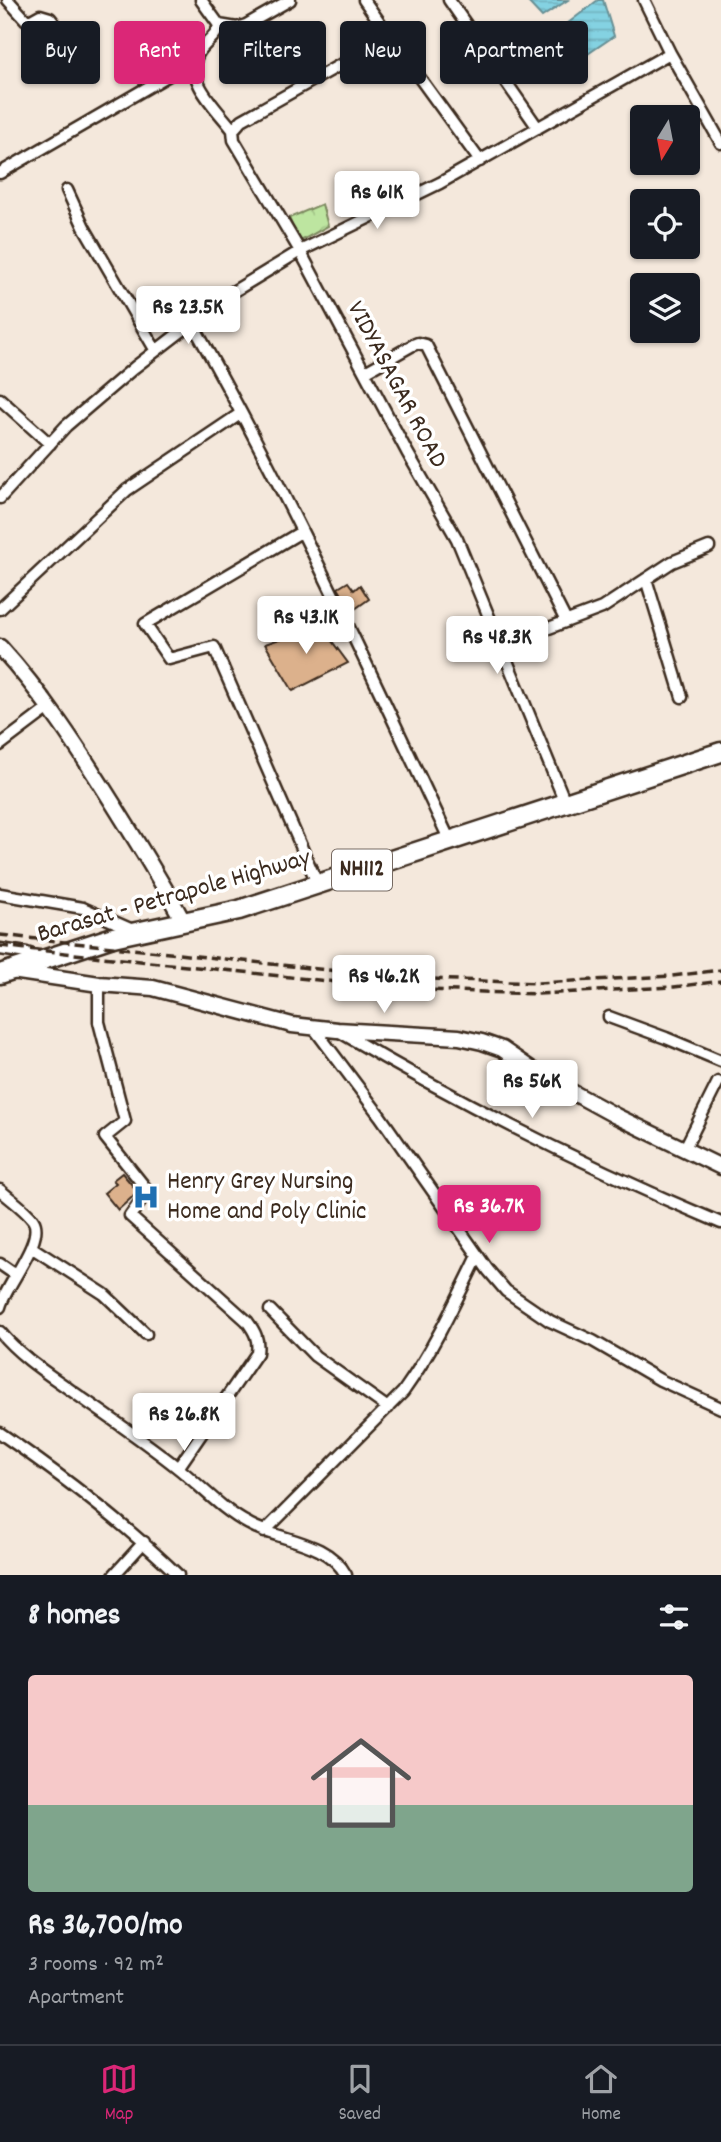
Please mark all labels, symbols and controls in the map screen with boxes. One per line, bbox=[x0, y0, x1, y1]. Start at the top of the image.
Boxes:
chip: Buy bbox=[21, 21, 100, 84]
chip: Rent bbox=[114, 21, 205, 84]
chip: Filters bbox=[219, 21, 326, 84]
chip: New bbox=[340, 21, 426, 84]
chip: Apartment bbox=[440, 21, 588, 84]
north arrow bbox=[630, 105, 700, 175]
map controls bbox=[630, 105, 700, 343]
pin: Rs 61K bbox=[320, 172, 434, 231]
text: Rs 61K bbox=[350, 177, 404, 210]
button: locate bbox=[630, 189, 700, 259]
button: layers bbox=[630, 273, 700, 343]
pin: Rs 23.5K bbox=[116, 286, 260, 346]
text: Rs 23.5K bbox=[152, 292, 224, 325]
street label: VIDYASAGAR ROAD bbox=[336, 295, 456, 475]
pin: Rs 43.1K bbox=[234, 596, 378, 656]
text: Rs 43.1K bbox=[273, 602, 339, 635]
pin: Rs 48.3K bbox=[425, 616, 569, 676]
text: Rs 48.3K bbox=[462, 622, 532, 655]
street label: Barasat - Petrapole Highway bbox=[33, 840, 315, 954]
road number: NH112 bbox=[332, 850, 392, 890]
pin: Rs 46.2K bbox=[312, 956, 456, 1015]
text: Rs 46.2K bbox=[348, 961, 420, 994]
pin: Rs 56K bbox=[475, 1060, 589, 1120]
text: Rs 56K bbox=[503, 1066, 561, 1099]
place label: Henry Grey Nursing Home and Poly Clinic bbox=[167, 1164, 367, 1231]
hospital icon: Henry Grey Nursing Home and Poly Clinic bbox=[131, 1182, 161, 1212]
pin: Rs 36.7K bbox=[417, 1186, 561, 1245]
text: Rs 36.7K bbox=[454, 1191, 524, 1224]
pin: Rs 26.8K bbox=[112, 1394, 256, 1453]
text: Rs 26.8K bbox=[148, 1399, 220, 1432]
text: 8 homes bbox=[28, 1596, 120, 1639]
icon: filters bbox=[655, 1598, 693, 1636]
icon: home bbox=[298, 1720, 424, 1846]
text: Rs 36,700/mo bbox=[28, 1906, 183, 1949]
text: 3 rooms · 92 m² bbox=[28, 1949, 164, 1982]
text: Apartment bbox=[28, 1982, 124, 2015]
tab: Map bbox=[100, 2060, 138, 2129]
tab: Saved bbox=[338, 2060, 381, 2129]
tab: Home bbox=[581, 2060, 621, 2129]

